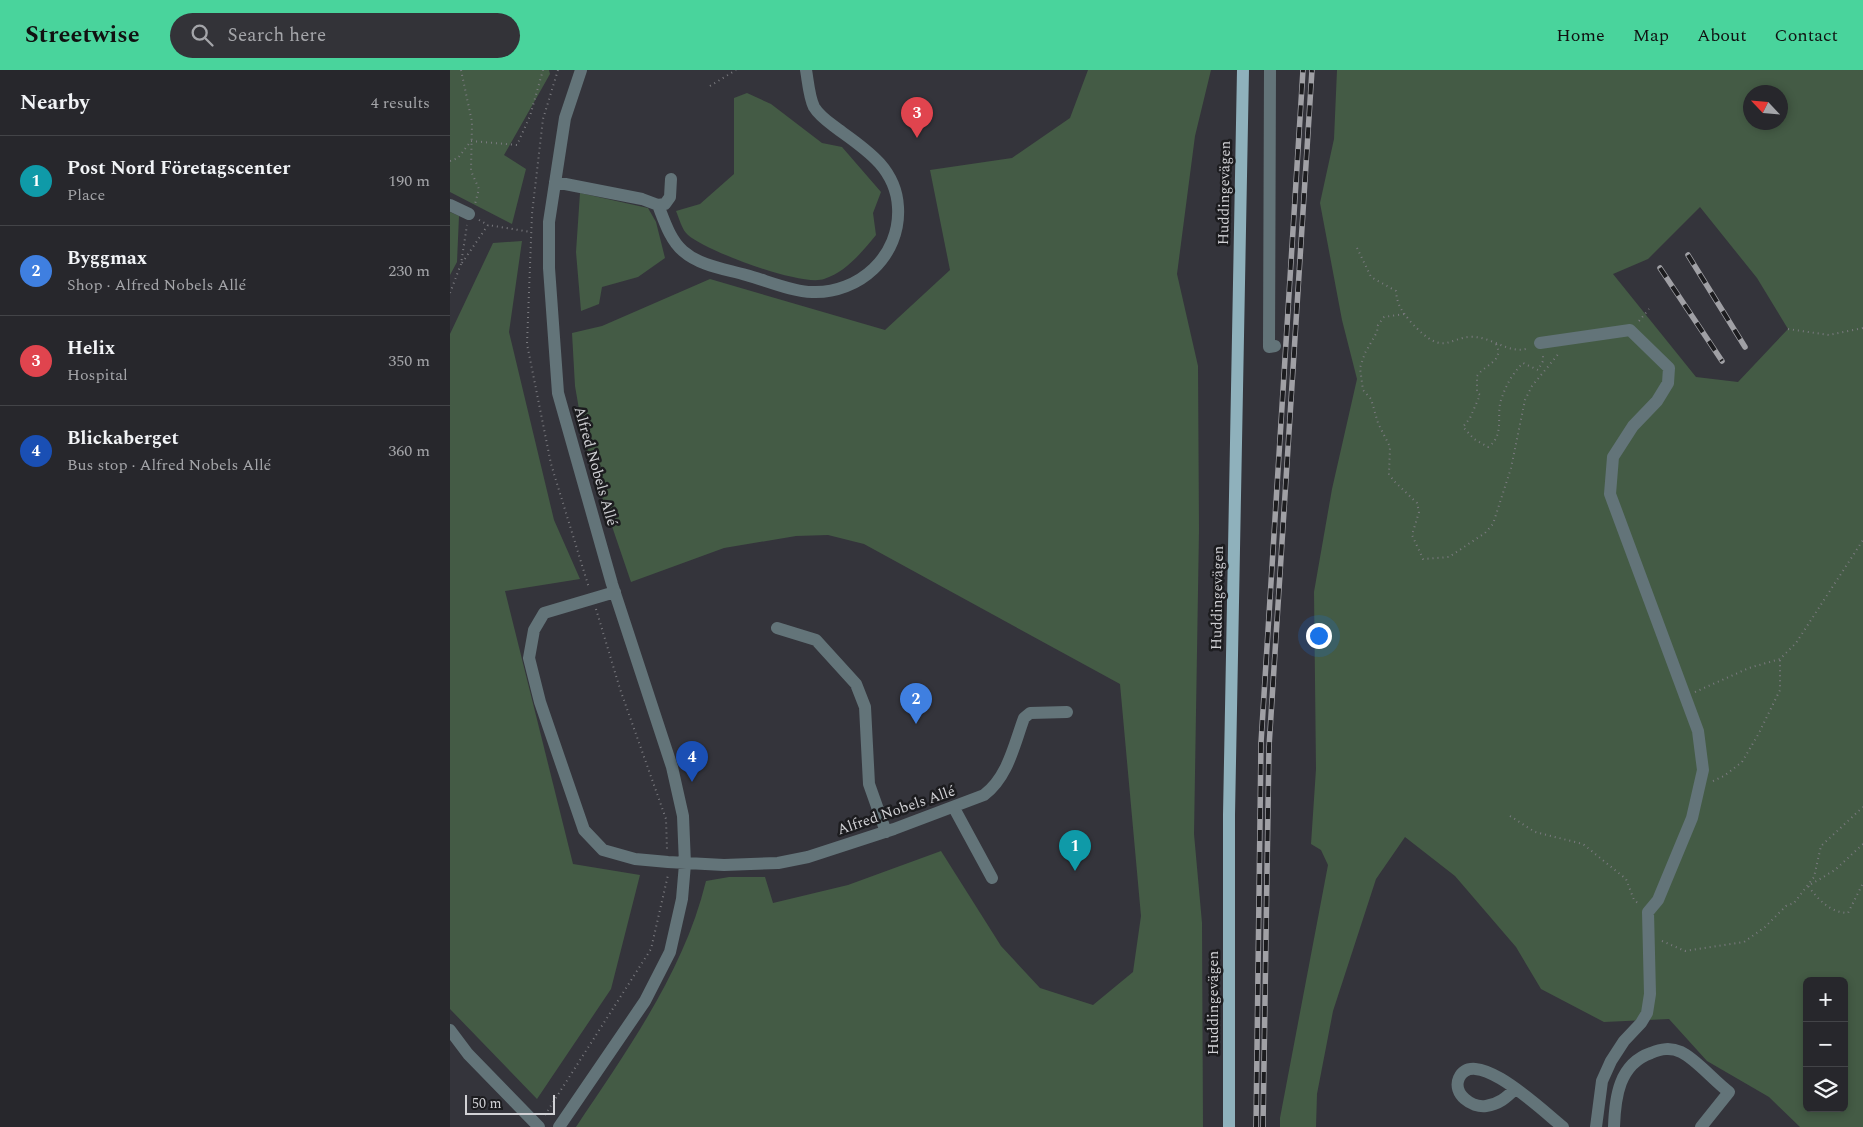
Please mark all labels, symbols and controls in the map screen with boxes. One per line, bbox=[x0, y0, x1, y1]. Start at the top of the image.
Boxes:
search box bbox=[170, 13, 520, 58]
text: Streetwise bbox=[25, 17, 140, 53]
icon: search bbox=[188, 21, 216, 49]
text: Search here bbox=[228, 21, 326, 50]
text: Home bbox=[1556, 22, 1605, 49]
text: Map bbox=[1633, 22, 1669, 49]
text: About bbox=[1697, 22, 1747, 49]
text: Contact bbox=[1775, 22, 1838, 49]
north arrow bbox=[1743, 85, 1788, 130]
text: Nearby bbox=[20, 87, 90, 119]
text: 4 results bbox=[371, 91, 430, 115]
pin: 3 bbox=[901, 97, 933, 138]
street label: Huddingevägen bbox=[1212, 140, 1237, 245]
text: Post Nord Företagscenter bbox=[67, 154, 290, 183]
text: 1 bbox=[32, 169, 40, 193]
text: 190 m bbox=[388, 169, 430, 193]
text: Place bbox=[67, 183, 105, 207]
text: Byggmax bbox=[67, 244, 147, 273]
text: 2 bbox=[32, 259, 40, 283]
text: 230 m bbox=[388, 259, 430, 283]
text: Shop · Alfred Nobels Allé bbox=[67, 273, 246, 297]
text: Helix bbox=[67, 334, 115, 363]
text: 3 bbox=[32, 349, 40, 373]
text: 350 m bbox=[388, 349, 430, 373]
text: Hospital bbox=[67, 363, 128, 387]
street label: Alfred Nobels Allé bbox=[567, 404, 624, 529]
text: Blickaberget bbox=[67, 424, 179, 453]
text: 4 bbox=[32, 439, 40, 463]
text: 360 m bbox=[388, 439, 430, 463]
text: Bus stop · Alfred Nobels Allé bbox=[67, 453, 271, 477]
street label: Huddingevägen bbox=[1205, 545, 1230, 650]
your location bbox=[1306, 623, 1332, 649]
pin: 2 bbox=[900, 683, 932, 724]
pin: 4 bbox=[676, 741, 708, 782]
street label: Alfred Nobels Allé bbox=[834, 779, 958, 841]
pin: 1 bbox=[1059, 830, 1091, 871]
street label: Huddingevägen bbox=[1202, 950, 1225, 1055]
map controls bbox=[1803, 977, 1848, 1112]
button: + bbox=[1803, 977, 1848, 1022]
button: − bbox=[1803, 1022, 1848, 1067]
button: layers bbox=[1803, 1067, 1848, 1112]
scale bar bbox=[465, 1092, 555, 1115]
text: 50 m bbox=[472, 1093, 502, 1114]

